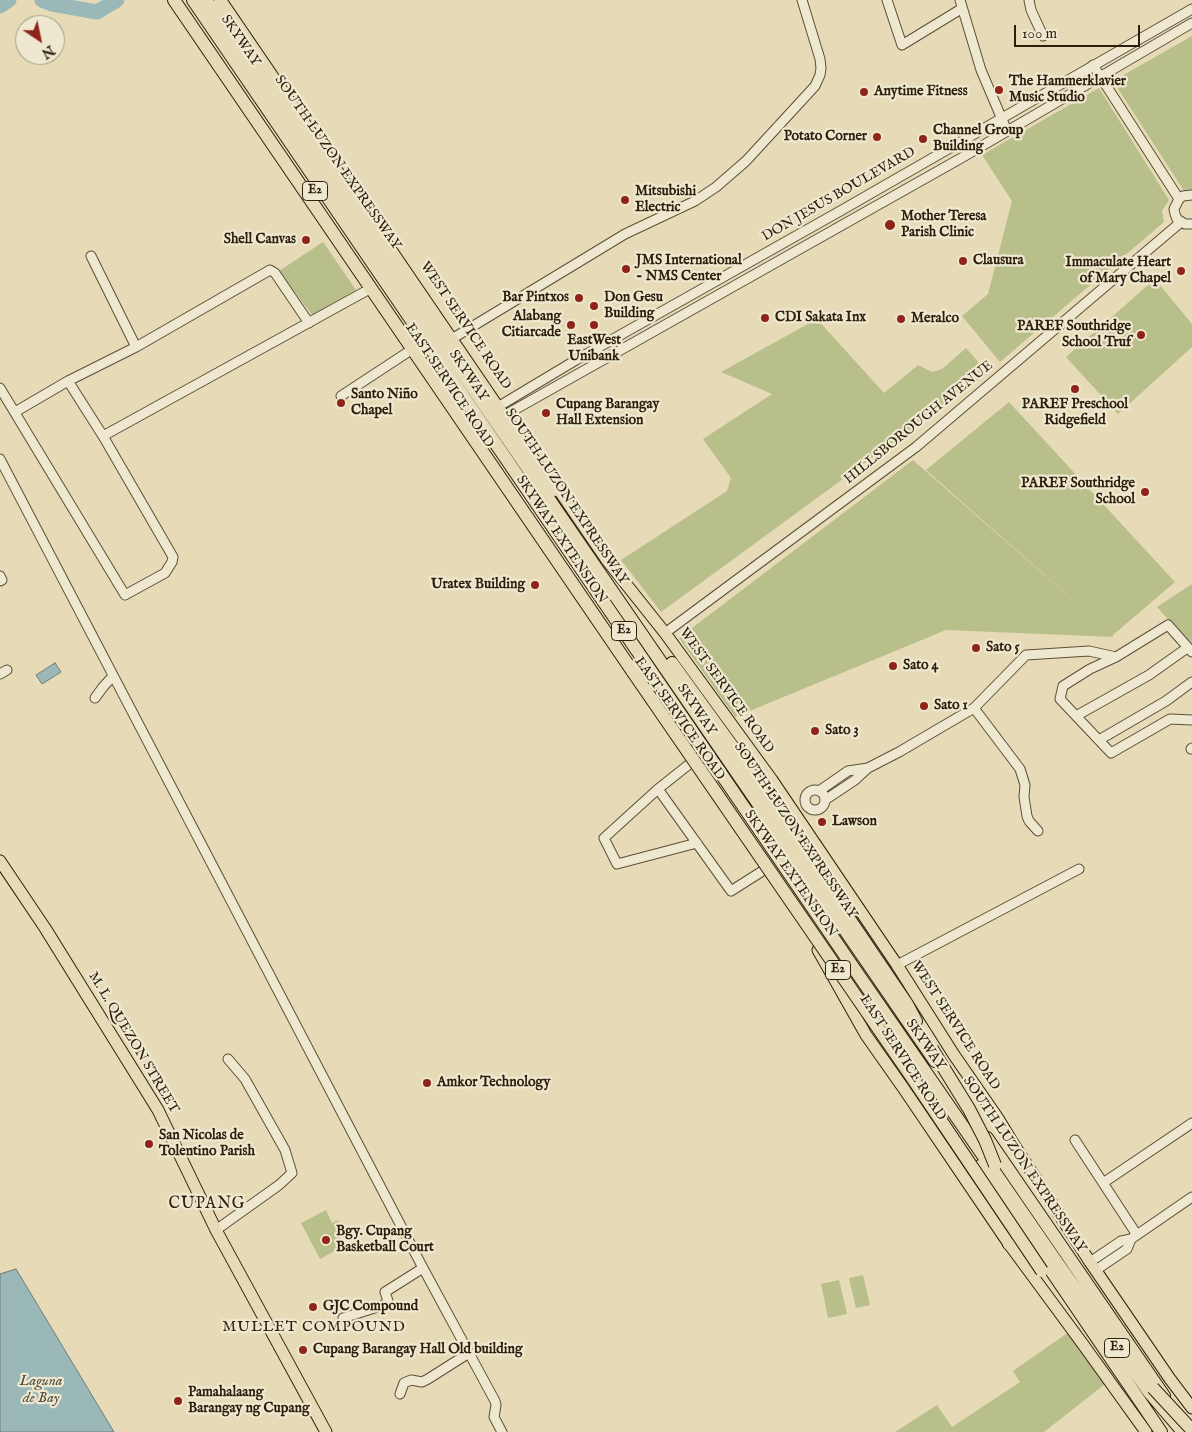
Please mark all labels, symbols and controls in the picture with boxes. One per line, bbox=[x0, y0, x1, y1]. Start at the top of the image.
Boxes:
street label: SKYWAY bbox=[217, 12, 263, 70]
north arrow bbox=[15, 15, 65, 65]
scale bar bbox=[1017, 15, 1143, 47]
text: 100 m bbox=[1022, 24, 1057, 43]
text: N bbox=[38, 41, 58, 62]
street label: SOUTH LUZON EXPRESSWAY bbox=[270, 73, 404, 253]
place label: The Hammerklavier Music Studio bbox=[1009, 74, 1126, 106]
place label: Anytime Fitness bbox=[874, 84, 968, 100]
marker: The Hammerklavier Music Studio bbox=[993, 84, 1005, 96]
marker: Anytime Fitness bbox=[858, 86, 870, 98]
place label: Channel Group Building bbox=[933, 123, 1023, 156]
place label: Potato Corner bbox=[784, 129, 867, 145]
marker: Potato Corner bbox=[871, 131, 883, 143]
marker: Channel Group Building bbox=[917, 133, 929, 145]
street label: DON JESUS BOULEVARD bbox=[759, 144, 919, 246]
road number: E2 bbox=[302, 182, 328, 200]
place label: Mitsubishi Electric bbox=[635, 184, 696, 216]
marker: Mitsubishi Electric bbox=[619, 194, 631, 206]
place label: Mother Teresa Parish Clinic bbox=[901, 209, 986, 242]
marker: Mother Teresa Parish Clinic bbox=[883, 218, 897, 232]
place label: Shell Canvas bbox=[224, 232, 296, 248]
marker: Shell Canvas bbox=[300, 234, 312, 246]
place label: JMS International - NMS Center bbox=[636, 253, 742, 286]
place label: Clausura bbox=[973, 253, 1024, 269]
marker: Clausura bbox=[957, 255, 969, 267]
place label: Immaculate Heart of Mary Chapel bbox=[1066, 255, 1171, 288]
street label: WEST SERVICE ROAD bbox=[416, 259, 514, 393]
marker: JMS International - NMS Center bbox=[620, 263, 632, 275]
marker: Immaculate Heart of Mary Chapel bbox=[1175, 265, 1187, 277]
place label: Bar Pintxos bbox=[502, 290, 569, 306]
place label: Don Gesu Building bbox=[604, 290, 663, 322]
marker: Bar Pintxos bbox=[573, 292, 585, 304]
marker: Don Gesu Building bbox=[588, 300, 600, 312]
place label: Alabang Citiarcade bbox=[502, 309, 561, 342]
place label: CDI Sakata Inx bbox=[775, 310, 866, 326]
place label: Meralco bbox=[911, 311, 959, 327]
marker: CDI Sakata Inx bbox=[759, 312, 771, 324]
marker: Meralco bbox=[895, 313, 907, 325]
marker: Alabang Citiarcade bbox=[565, 319, 577, 331]
marker: EastWest Unibank bbox=[588, 319, 600, 331]
place label: PAREF Southridge School Truf bbox=[1017, 319, 1131, 352]
street label: EAST SERVICE ROAD bbox=[401, 320, 497, 452]
marker: PAREF Southridge School Truf bbox=[1135, 329, 1147, 341]
place label: EastWest Unibank bbox=[567, 333, 621, 366]
street label: SKYWAY bbox=[445, 347, 491, 405]
street label: HILLSBOROUGH AVENUE bbox=[841, 358, 997, 488]
marker: PAREF Preschool Ridgefield bbox=[1069, 383, 1081, 395]
place label: Santo Niño Chapel bbox=[351, 387, 418, 420]
marker: Santo Niño Chapel bbox=[335, 397, 347, 409]
place label: Cupang Barangay Hall Extension bbox=[556, 397, 659, 430]
place label: PAREF Preschool Ridgefield bbox=[1022, 397, 1128, 430]
street label: SOUTH LUZON EXPRESSWAY bbox=[501, 406, 631, 588]
marker: Cupang Barangay Hall Extension bbox=[540, 407, 552, 419]
street label: SKYWAY EXTENSION bbox=[512, 473, 610, 607]
place label: PAREF Southridge School bbox=[1021, 476, 1135, 508]
marker: PAREF Southridge School bbox=[1139, 486, 1151, 498]
place label: Uratex Building bbox=[431, 577, 525, 593]
marker: Uratex Building bbox=[529, 579, 541, 591]
road number: E2 bbox=[612, 622, 636, 640]
street label: WEST SERVICE ROAD bbox=[675, 625, 777, 757]
place label: Sato 5 bbox=[986, 640, 1020, 656]
marker: Sato 5 bbox=[970, 642, 982, 654]
street label: EAST SERVICE ROAD bbox=[630, 654, 728, 784]
place label: Sato 4 bbox=[903, 658, 938, 674]
marker: Sato 4 bbox=[887, 660, 899, 672]
street label: SKYWAY bbox=[673, 681, 719, 739]
place label: Sato 1 bbox=[934, 698, 968, 714]
marker: Sato 1 bbox=[918, 700, 930, 712]
place label: Sato 3 bbox=[825, 723, 859, 739]
marker: Sato 3 bbox=[809, 725, 821, 737]
street label: SOUTH LUZON EXPRESSWAY bbox=[730, 740, 860, 922]
street label: SKYWAY EXTENSION bbox=[740, 807, 840, 941]
place label: Lawson bbox=[832, 814, 877, 830]
marker: Lawson bbox=[816, 816, 828, 828]
street label: WEST SERVICE ROAD bbox=[907, 958, 1003, 1094]
road number: E2 bbox=[826, 960, 850, 980]
street label: M. L. QUEZON STREET bbox=[84, 969, 182, 1117]
street label: EAST SERVICE ROAD bbox=[855, 992, 949, 1124]
street label: SKYWAY bbox=[901, 1016, 949, 1074]
street label: SOUTH LUZON EXPRESSWAY bbox=[959, 1074, 1089, 1256]
place label: Amkor Technology bbox=[437, 1075, 550, 1091]
marker: Amkor Technology bbox=[421, 1077, 433, 1089]
place label: San Nicolas de Tolentino Parish bbox=[159, 1128, 255, 1160]
marker: San Nicolas de Tolentino Parish bbox=[143, 1138, 155, 1150]
district label: CUPANG bbox=[168, 1195, 246, 1215]
place label: Bgy. Cupang Basketball Court bbox=[336, 1224, 434, 1256]
marker: Bgy. Cupang Basketball Court bbox=[320, 1234, 332, 1246]
place label: GJC Compound bbox=[323, 1299, 418, 1315]
marker: GJC Compound bbox=[307, 1301, 319, 1313]
district label: MULLET COMPOUND bbox=[220, 1319, 408, 1337]
road number: E2 bbox=[1104, 1339, 1130, 1358]
place label: Cupang Barangay Hall Old building bbox=[313, 1342, 523, 1358]
marker: Cupang Barangay Hall Old building bbox=[297, 1344, 309, 1356]
water label: Laguna de Bay bbox=[20, 1373, 62, 1408]
place label: Pamahalaang Barangay ng Cupang bbox=[188, 1385, 309, 1418]
marker: Pamahalaang Barangay ng Cupang bbox=[172, 1395, 184, 1407]

